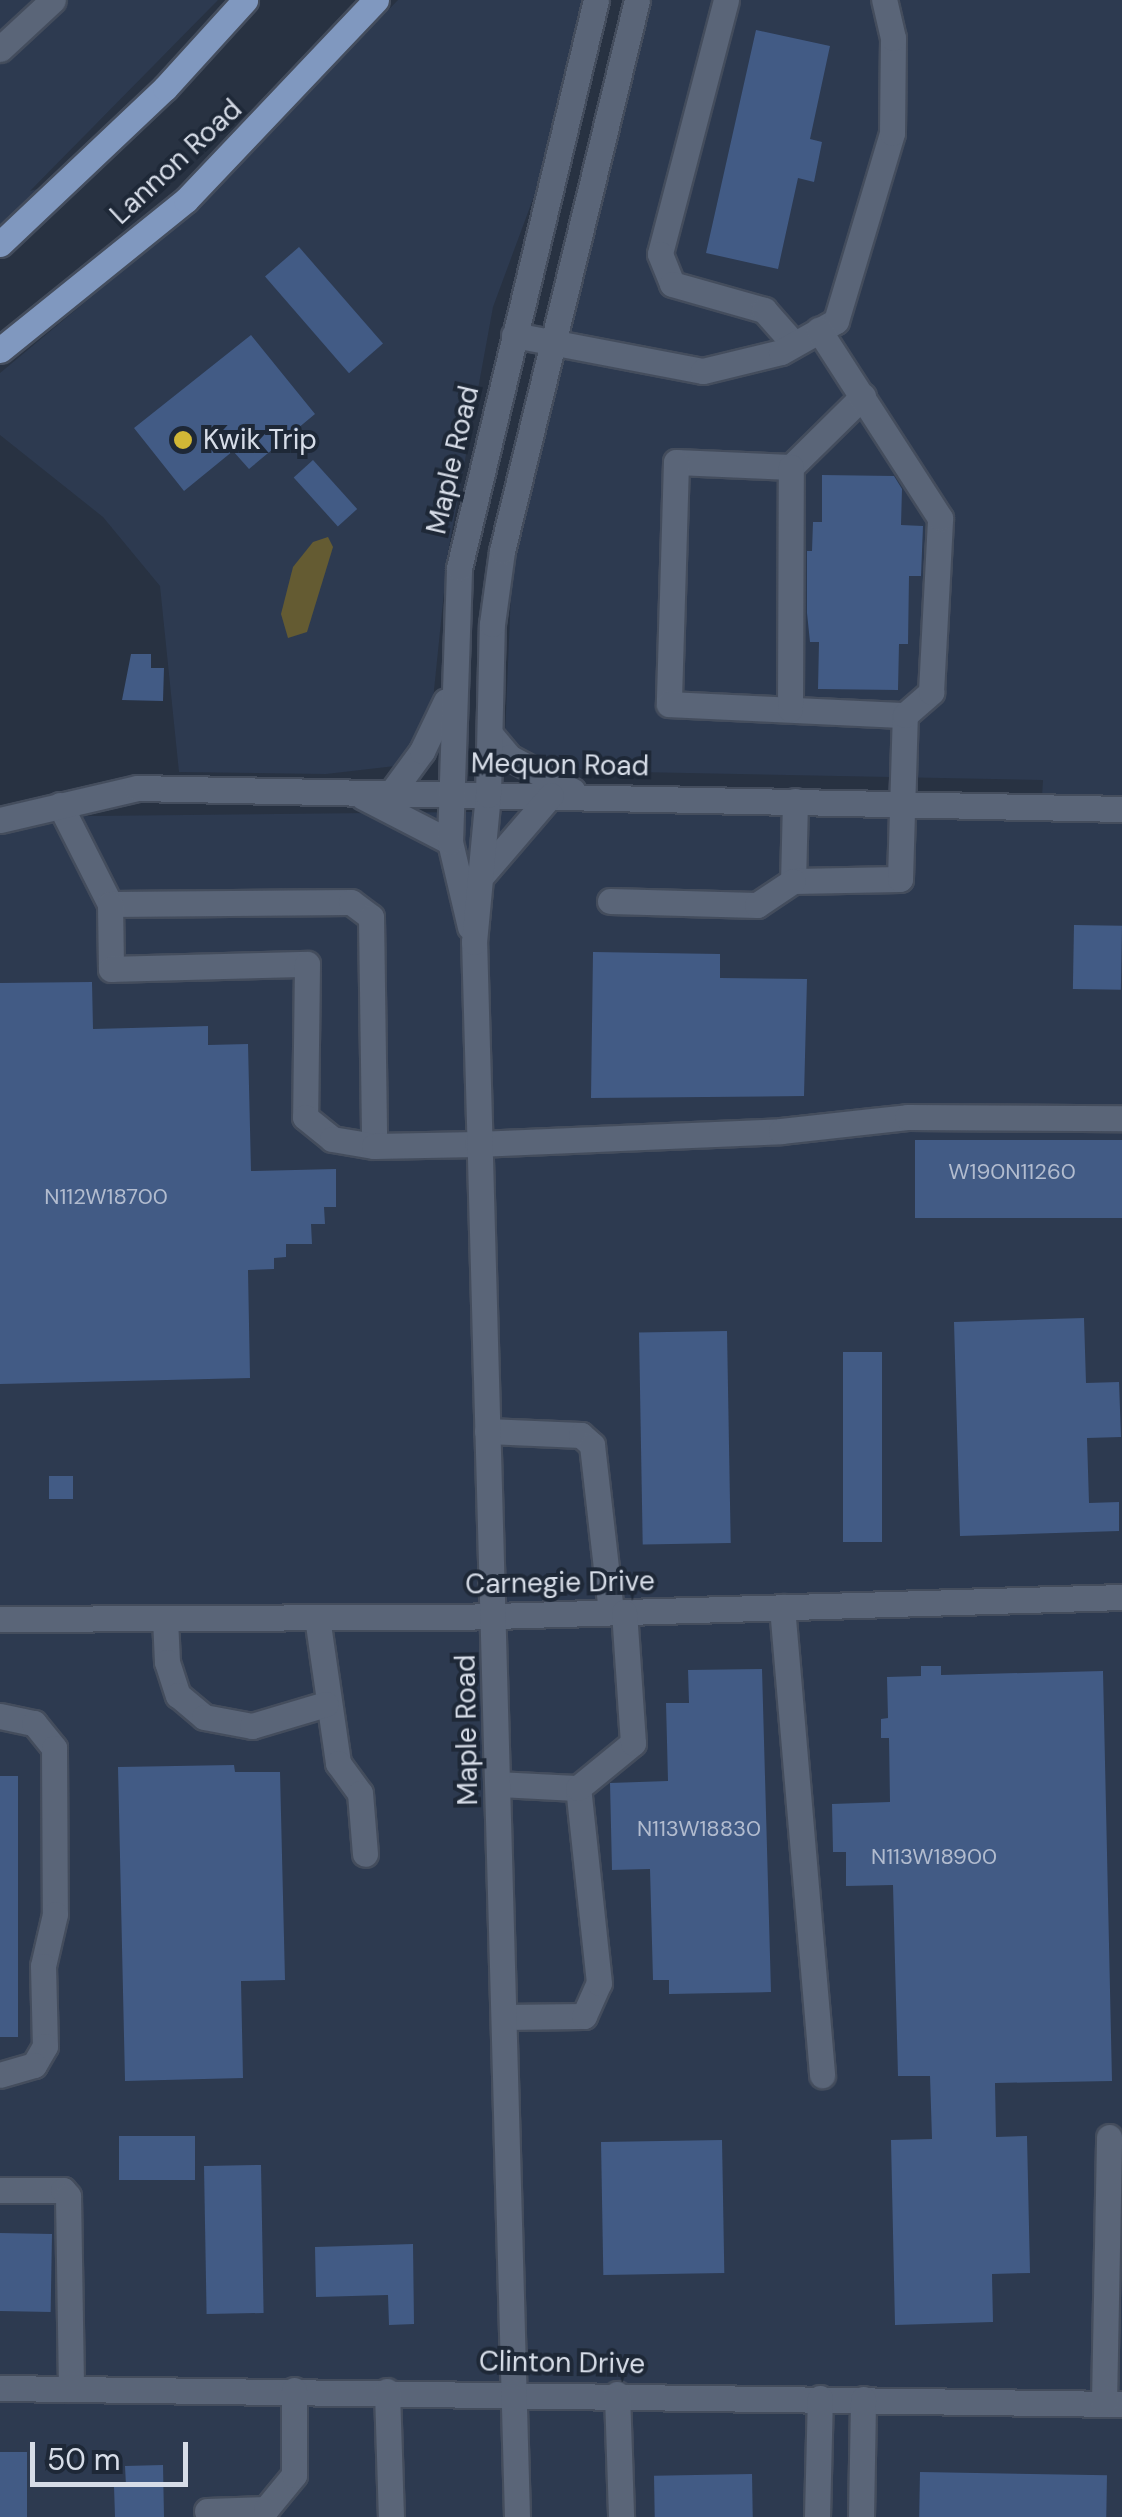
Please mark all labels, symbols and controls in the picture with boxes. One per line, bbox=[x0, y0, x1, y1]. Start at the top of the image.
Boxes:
street label: Lannon Road bbox=[103, 93, 249, 231]
street label: Maple Road bbox=[420, 383, 486, 537]
place label: Kwik Trip bbox=[203, 423, 317, 457]
marker: Kwik Trip bbox=[172, 429, 194, 451]
street label: Mequon Road bbox=[471, 747, 649, 783]
house number: W190N11260 bbox=[948, 1159, 1076, 1185]
house number: N112W18700 bbox=[44, 1184, 168, 1210]
street label: Carnegie Drive bbox=[465, 1565, 655, 1601]
street label: Maple Road bbox=[449, 1654, 485, 1806]
house number: N113W18830 bbox=[637, 1816, 761, 1842]
house number: N113W18900 bbox=[871, 1844, 997, 1870]
street label: Clinton Drive bbox=[479, 2345, 645, 2381]
scale bar bbox=[35, 2422, 192, 2484]
text: 50 m bbox=[47, 2440, 121, 2479]

